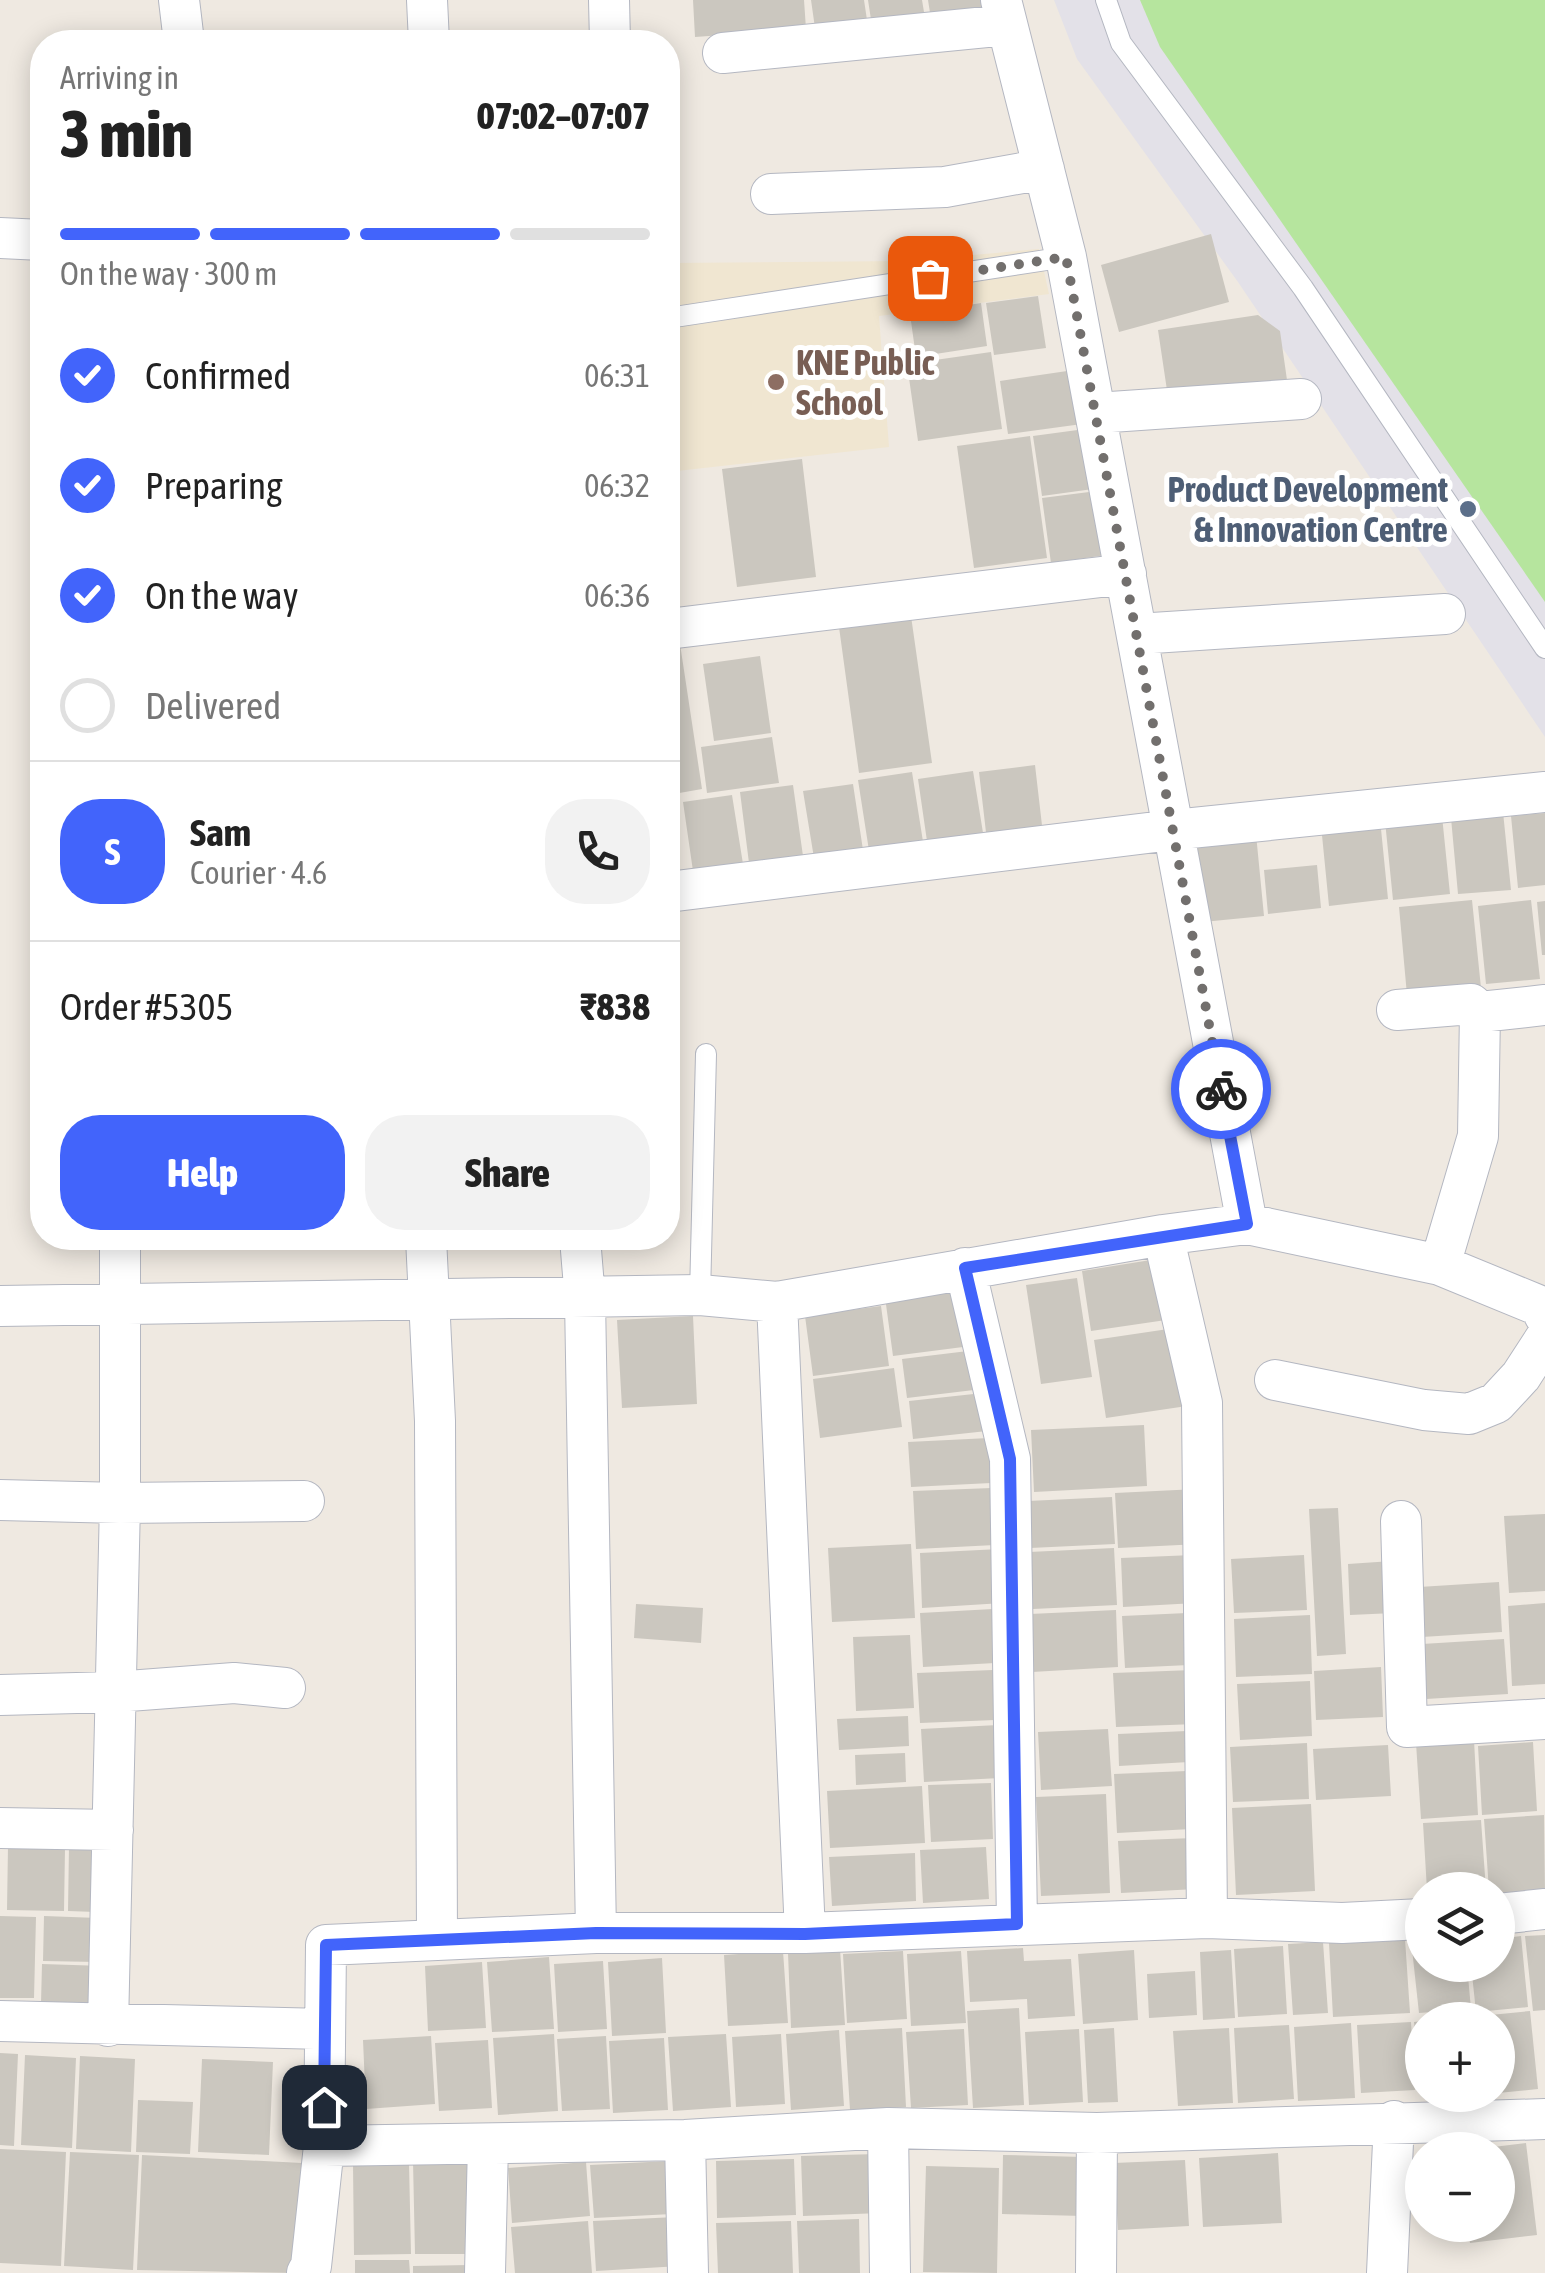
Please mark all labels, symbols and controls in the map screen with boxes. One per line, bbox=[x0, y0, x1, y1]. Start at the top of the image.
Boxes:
text: Arriving in bbox=[60, 59, 179, 96]
text: 07:02–07:07 bbox=[477, 94, 650, 137]
text: 3 min bbox=[60, 96, 193, 171]
pin bbox=[888, 236, 973, 321]
icon: bag bbox=[903, 251, 958, 306]
text: On the way · 300 m bbox=[60, 255, 277, 292]
place label: KNE Public School bbox=[796, 342, 934, 422]
icon: check bbox=[60, 348, 115, 403]
text: Confirmed bbox=[145, 354, 291, 397]
text: 06:31 bbox=[584, 357, 650, 394]
marker: KNE Public School bbox=[765, 371, 787, 393]
icon: check bbox=[60, 458, 115, 513]
text: Preparing bbox=[145, 464, 283, 507]
text: 06:32 bbox=[584, 467, 650, 504]
place label: Product Development & Innovation Centre bbox=[1168, 469, 1448, 549]
marker: Product Development & Innovation Centre bbox=[1457, 498, 1479, 520]
icon: check bbox=[60, 568, 115, 623]
text: On the way bbox=[145, 574, 298, 617]
text: 06:36 bbox=[584, 577, 650, 614]
text: Delivered bbox=[145, 684, 281, 727]
button: phone bbox=[545, 799, 650, 904]
text: Sam bbox=[190, 811, 251, 854]
text: S bbox=[105, 830, 120, 873]
text: Courier · 4.6 bbox=[190, 854, 327, 891]
text: Order #5305 bbox=[60, 985, 233, 1028]
text: ₹838 bbox=[580, 985, 650, 1028]
courier bbox=[1171, 1039, 1271, 1139]
icon: bike bbox=[1194, 1062, 1249, 1117]
button: Help bbox=[60, 1115, 345, 1230]
button: Share bbox=[365, 1115, 650, 1230]
map controls bbox=[1405, 1872, 1515, 2242]
button: layers bbox=[1405, 1872, 1515, 1982]
button: + bbox=[1405, 2002, 1515, 2112]
pin bbox=[282, 2065, 367, 2150]
icon: home bbox=[297, 2080, 352, 2135]
button: − bbox=[1405, 2132, 1515, 2242]

